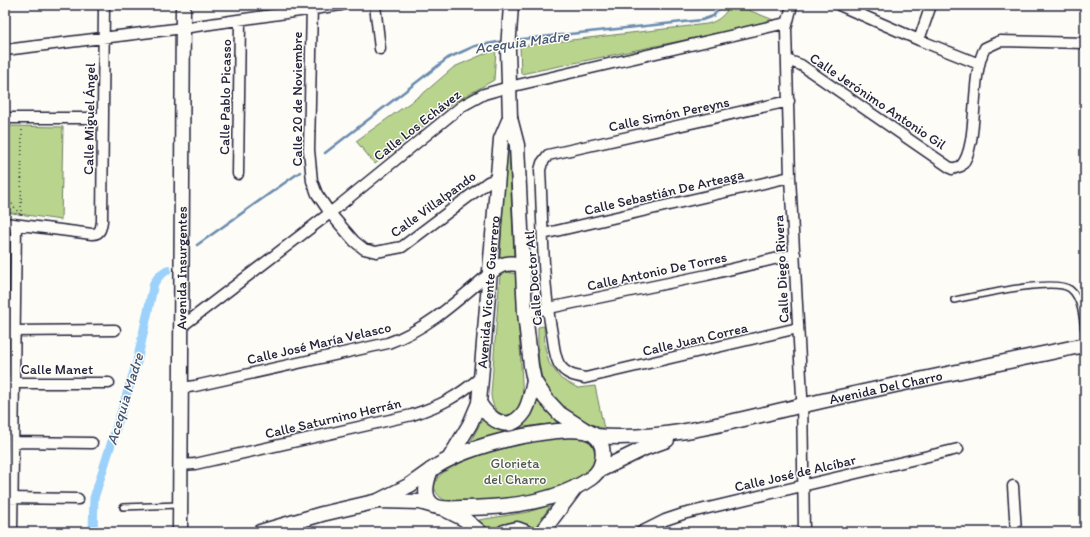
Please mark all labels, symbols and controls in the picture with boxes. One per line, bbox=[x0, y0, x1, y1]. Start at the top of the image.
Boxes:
water label: Acequia Madre bbox=[474, 26, 571, 58]
street label: Calle 20 de Noviembre bbox=[289, 31, 306, 166]
street label: Calle Pablo Picasso bbox=[216, 39, 235, 155]
street label: Calle Jerónimo Antonio Gil bbox=[806, 49, 949, 153]
street label: Calle Miguel Ángel bbox=[80, 63, 99, 175]
street label: Calle Los Echávez bbox=[370, 86, 465, 165]
street label: Calle Simón Pereyns bbox=[607, 93, 731, 136]
street label: Calle Sebastián De Arteaga bbox=[582, 166, 746, 219]
street label: Calle Villalpando bbox=[387, 168, 479, 241]
street label: Avenida Insurgentes bbox=[173, 206, 191, 330]
street label: Calle Diego Rivera bbox=[770, 214, 793, 323]
street label: Avenida Vicente Guerrero bbox=[474, 215, 504, 369]
street label: Calle Doctor Atl bbox=[521, 230, 546, 326]
street label: Calle Antonio De Torres bbox=[586, 248, 729, 295]
street label: Calle José María Velasco bbox=[245, 319, 393, 368]
street label: Calle Juan Correa bbox=[641, 319, 750, 360]
water label: Acequia Madre bbox=[103, 350, 148, 447]
street label: Calle Manet bbox=[21, 361, 93, 378]
street label: Avenida Del Charro bbox=[828, 367, 944, 408]
street label: Calle Saturnino Herrán bbox=[263, 395, 403, 442]
street label: Calle José de Alcíbar bbox=[733, 451, 858, 496]
park label: Glorieta del Charro bbox=[484, 455, 546, 488]

